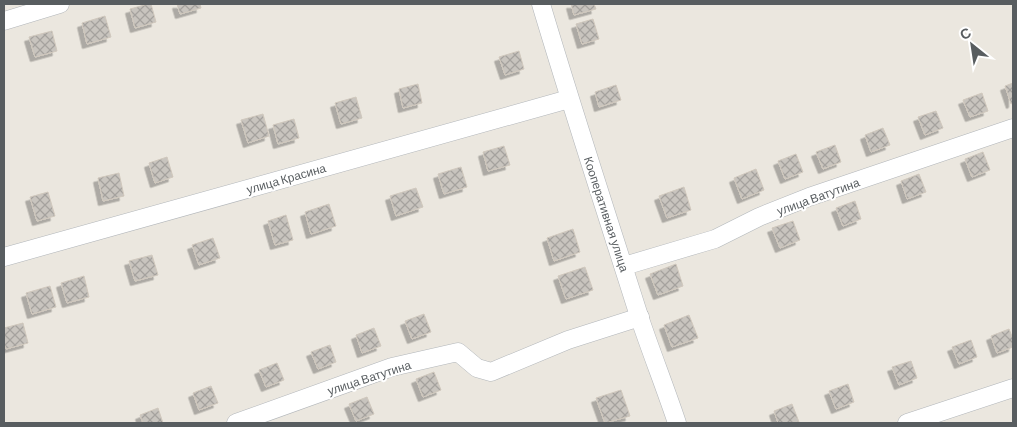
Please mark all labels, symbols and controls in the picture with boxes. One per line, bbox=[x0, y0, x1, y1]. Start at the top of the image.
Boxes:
north arrow bbox=[947, 20, 997, 70]
text: С bbox=[957, 23, 974, 43]
street label: Кооперативная улица bbox=[581, 155, 632, 274]
street label: улица Красина bbox=[245, 160, 328, 197]
street label: улица Ватутина bbox=[775, 174, 862, 218]
street label: улица Ватутина bbox=[325, 357, 413, 398]

